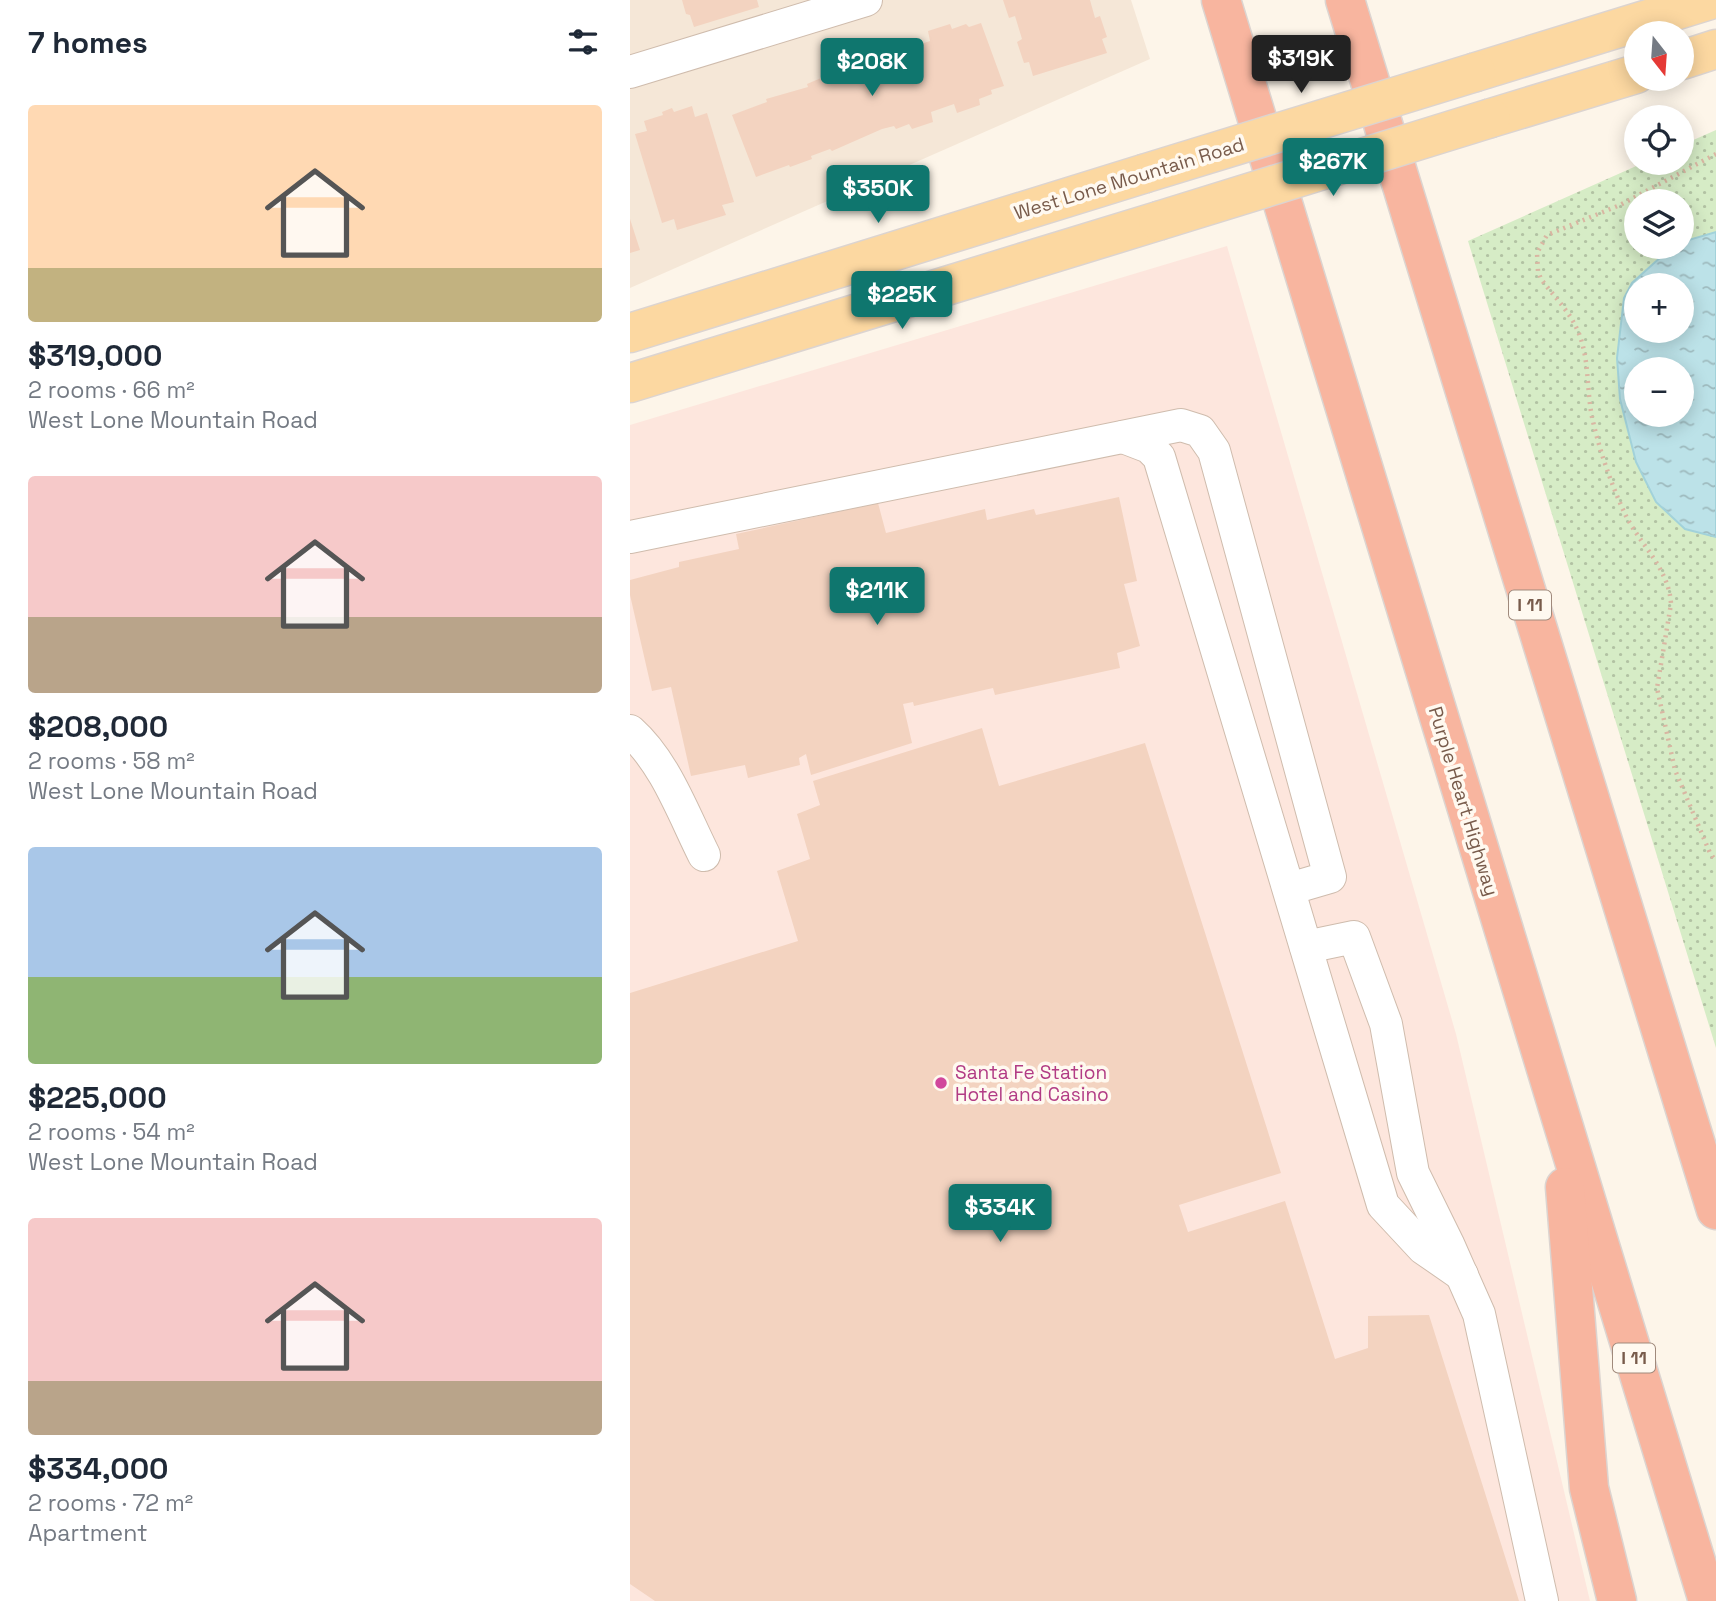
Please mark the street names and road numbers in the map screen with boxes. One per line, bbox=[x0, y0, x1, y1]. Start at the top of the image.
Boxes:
street label: West Lone Mountain Road bbox=[1011, 132, 1247, 225]
road number: I 11 bbox=[1509, 590, 1551, 620]
street label: Purple Heart Highway bbox=[1423, 703, 1504, 899]
road number: I 11 bbox=[1613, 1344, 1655, 1372]

